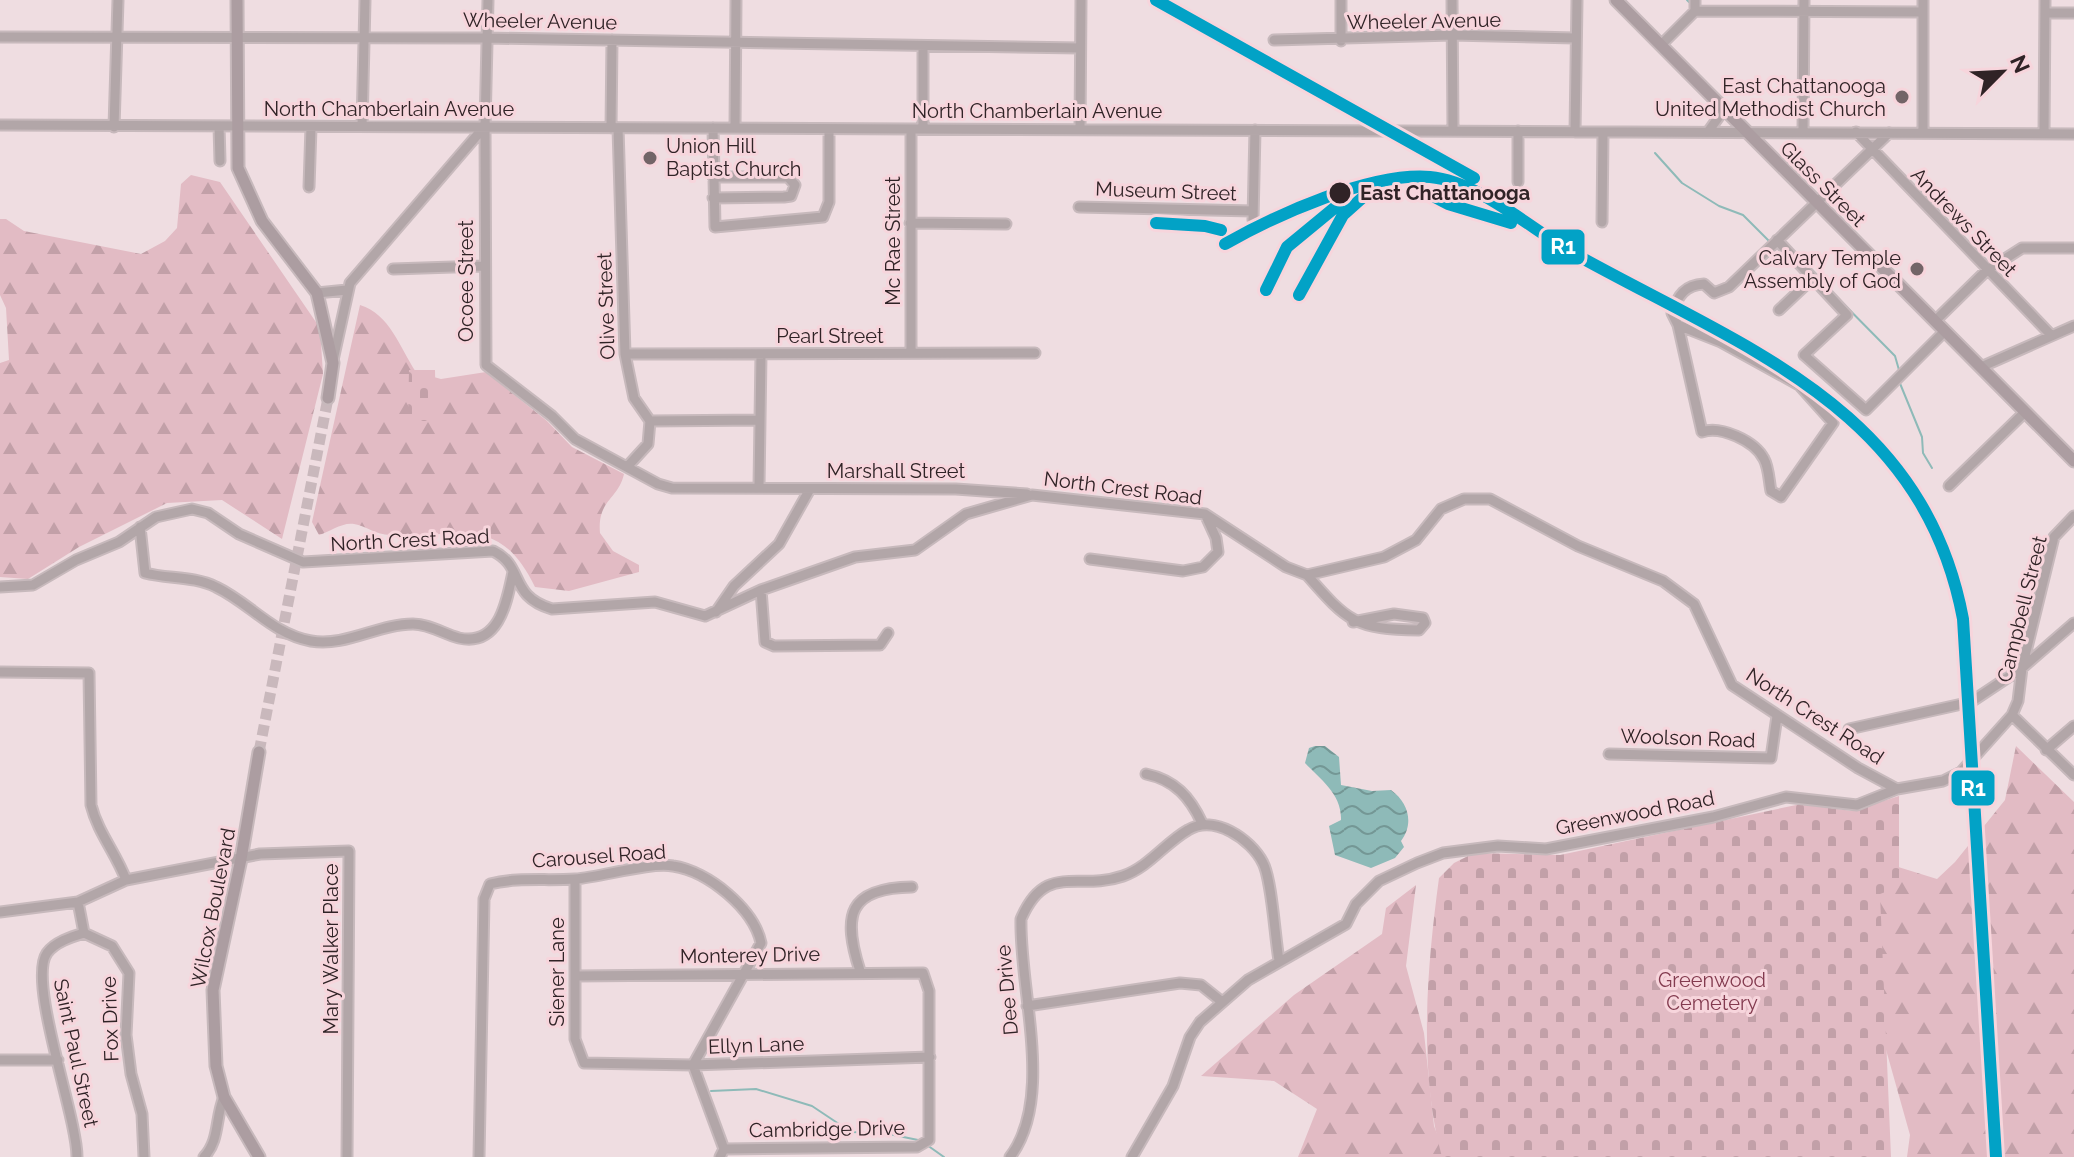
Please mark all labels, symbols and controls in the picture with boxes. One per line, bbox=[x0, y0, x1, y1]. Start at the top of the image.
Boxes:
street label: Wheeler Avenue bbox=[463, 8, 618, 34]
street label: Wheeler Avenue bbox=[1347, 8, 1502, 34]
north arrow bbox=[1962, 32, 2042, 112]
text: N bbox=[2005, 51, 2036, 77]
place label: East Chattanooga United Methodist Church bbox=[1655, 74, 1886, 121]
marker: East Chattanooga United Methodist Church bbox=[1893, 88, 1911, 106]
street label: North Chamberlain Avenue bbox=[264, 97, 514, 121]
street label: North Chamberlain Avenue bbox=[912, 99, 1162, 123]
place label: Union Hill Baptist Church bbox=[666, 134, 802, 181]
street label: Glass Street bbox=[1775, 136, 1871, 232]
marker: Union Hill Baptist Church bbox=[641, 149, 659, 167]
street label: Andrews Street bbox=[1906, 163, 2022, 282]
street label: Mc Rae Street bbox=[881, 176, 905, 306]
street label: Museum Street bbox=[1095, 177, 1237, 205]
marker: East Chattanooga bbox=[1327, 180, 1353, 206]
place label: East Chattanooga bbox=[1360, 181, 1530, 205]
street label: Ocoee Street bbox=[454, 220, 478, 342]
line badge: R1 bbox=[1540, 228, 1586, 266]
text: R1 bbox=[1550, 233, 1576, 259]
place label: Calvary Temple Assembly of God bbox=[1744, 246, 1901, 293]
street label: Olive Street bbox=[592, 252, 620, 360]
marker: Calvary Temple Assembly of God bbox=[1908, 260, 1926, 278]
street label: Pearl Street bbox=[776, 324, 884, 348]
street label: Marshall Street bbox=[827, 459, 965, 483]
street label: North Crest Road bbox=[1043, 466, 1203, 510]
street label: North Crest Road bbox=[330, 524, 490, 556]
street label: Campbell Street bbox=[1992, 533, 2052, 685]
street label: North Crest Road bbox=[1742, 663, 1888, 769]
street label: Woolson Road bbox=[1620, 724, 1756, 752]
line badge: R1 bbox=[1950, 769, 1996, 807]
text: R1 bbox=[1960, 775, 1986, 801]
street label: Greenwood Road bbox=[1554, 786, 1716, 840]
street label: Wilcox Boulevard bbox=[186, 826, 240, 990]
street label: Carousel Road bbox=[531, 839, 667, 873]
street label: Mary Walker Place bbox=[319, 863, 343, 1035]
street label: Siener Lane bbox=[545, 917, 569, 1027]
street label: Monterey Drive bbox=[680, 942, 821, 968]
street label: Dee Drive bbox=[991, 944, 1023, 1036]
park label: Greenwood Cemetery bbox=[1658, 968, 1766, 1015]
street label: Fox Drive bbox=[97, 976, 123, 1062]
street label: Saint Paul Street bbox=[49, 977, 104, 1130]
street label: Ellyn Lane bbox=[707, 1031, 805, 1059]
street label: Cambridge Drive bbox=[749, 1116, 905, 1142]

